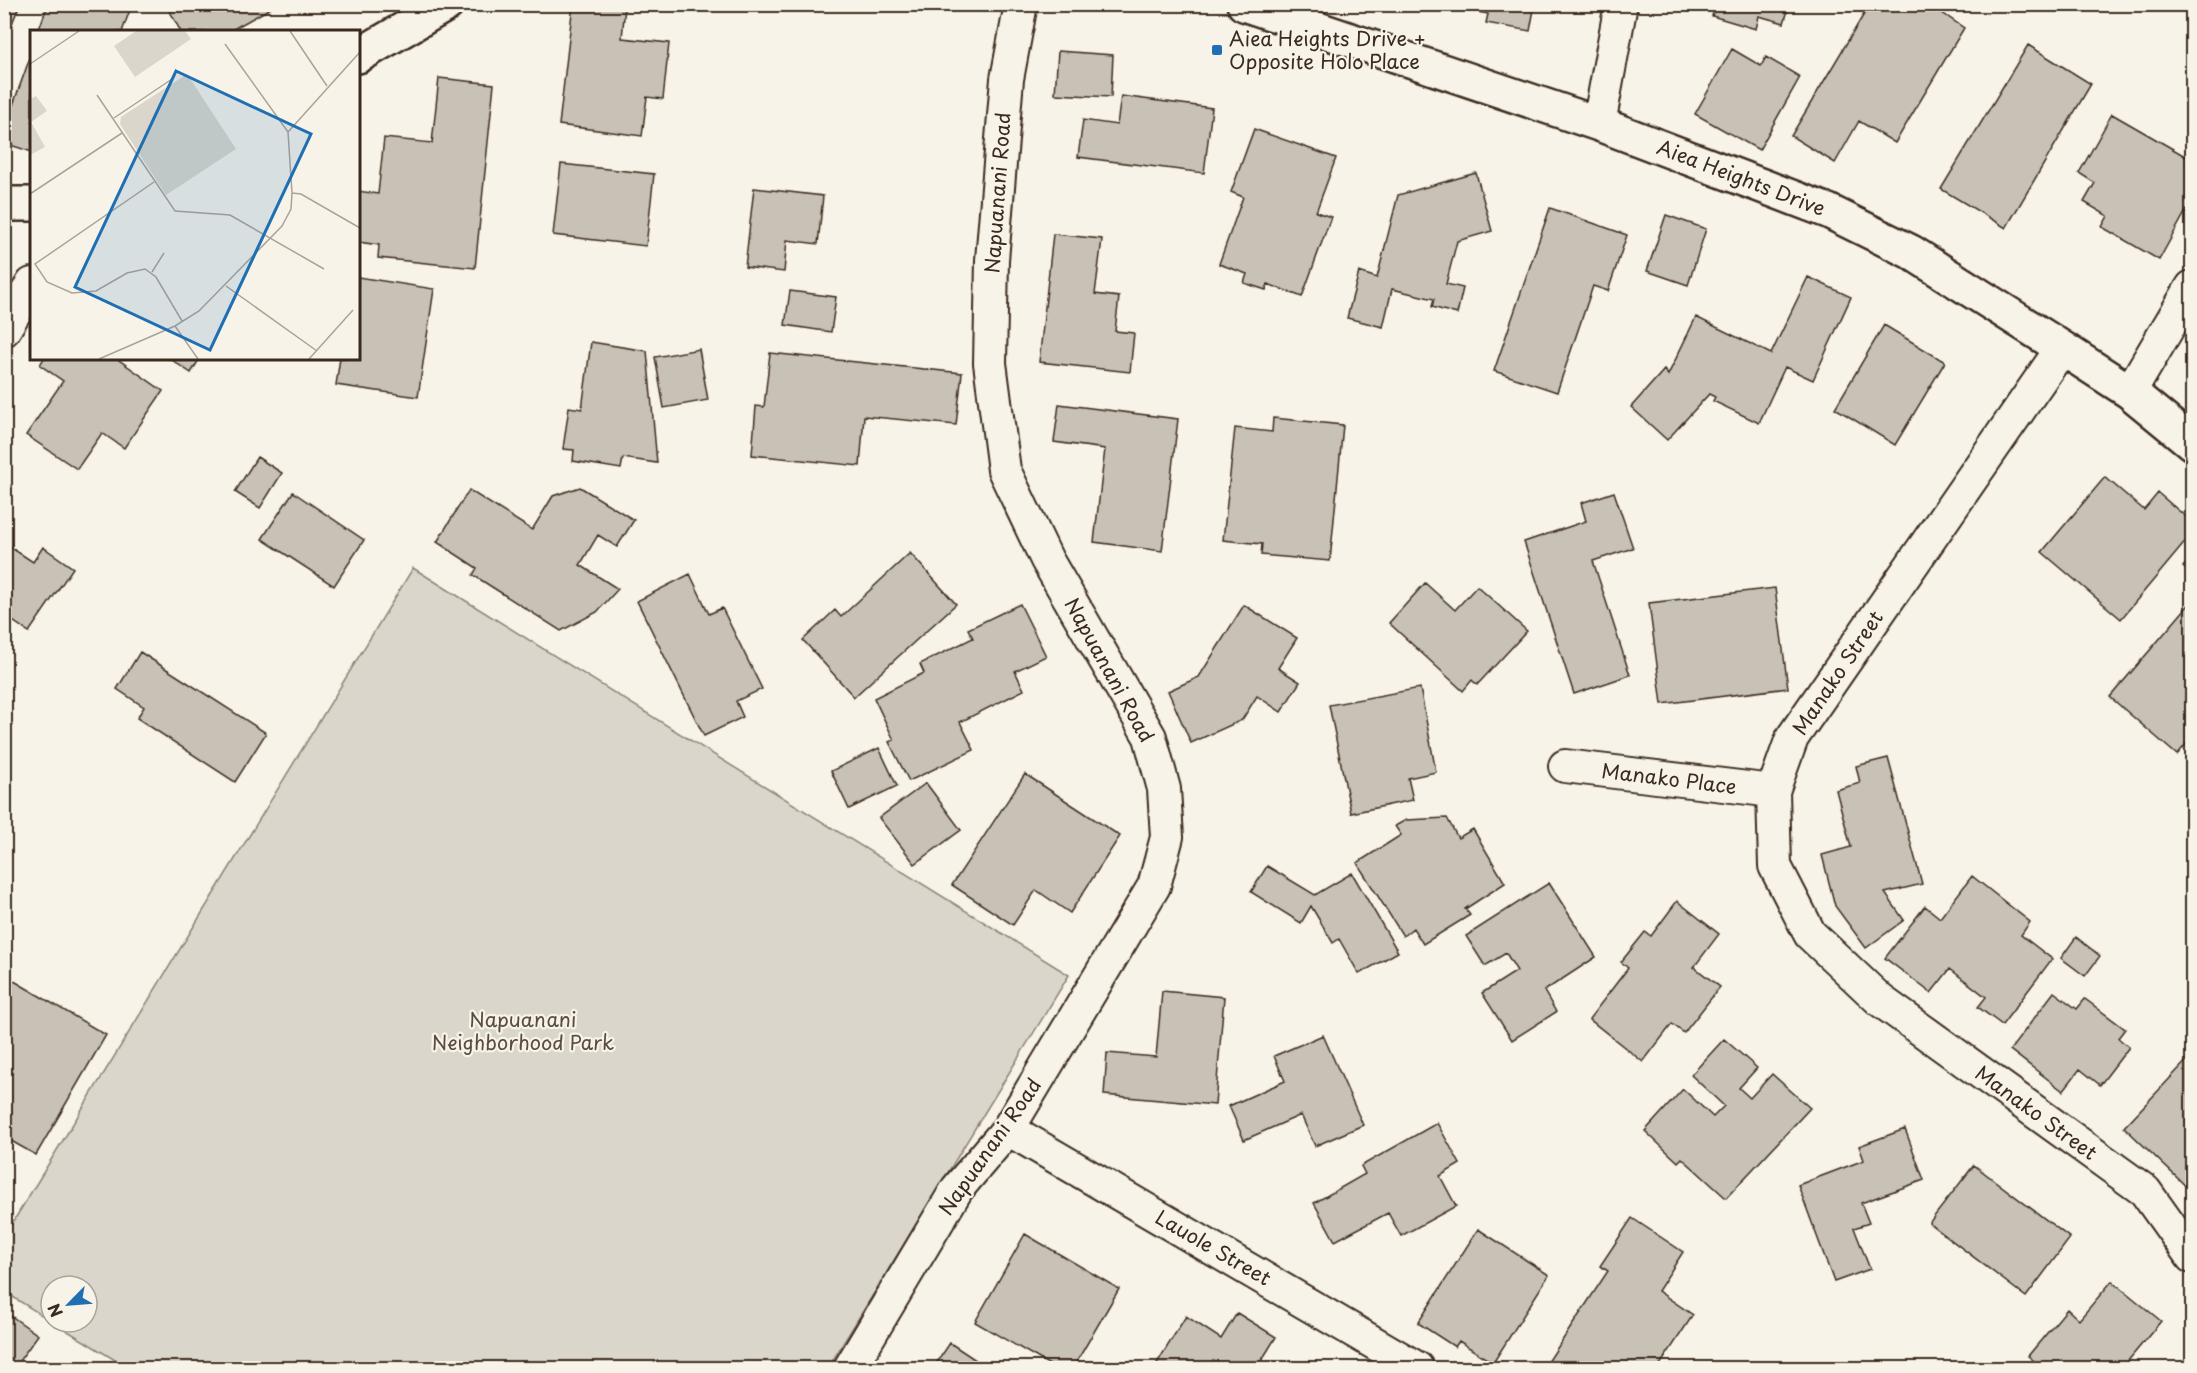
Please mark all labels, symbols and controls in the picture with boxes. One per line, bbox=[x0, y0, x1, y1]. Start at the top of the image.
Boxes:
place label: Aiea Heights Drive + Opposite Holo Place bbox=[1229, 23, 1426, 76]
inset map bbox=[30, 30, 360, 360]
marker: Aiea Heights Drive + Opposite Holo Place bbox=[1210, 43, 1224, 57]
street label: Napuanani Road bbox=[976, 112, 1018, 274]
street label: Aiea Heights Drive bbox=[1653, 131, 1830, 223]
street label: Napuanani Road bbox=[1058, 592, 1162, 747]
street label: Manako Street bbox=[1784, 604, 1890, 741]
street label: Manako Place bbox=[1600, 755, 1738, 801]
park label: Napuanani Neighborhood Park bbox=[432, 1004, 614, 1057]
street label: Manako Street bbox=[1969, 1058, 2104, 1167]
street label: Napuanani Road bbox=[931, 1072, 1048, 1221]
street label: Lauole Street bbox=[1150, 1202, 1277, 1292]
north arrow bbox=[39, 1274, 99, 1334]
text: N bbox=[41, 1300, 68, 1322]

